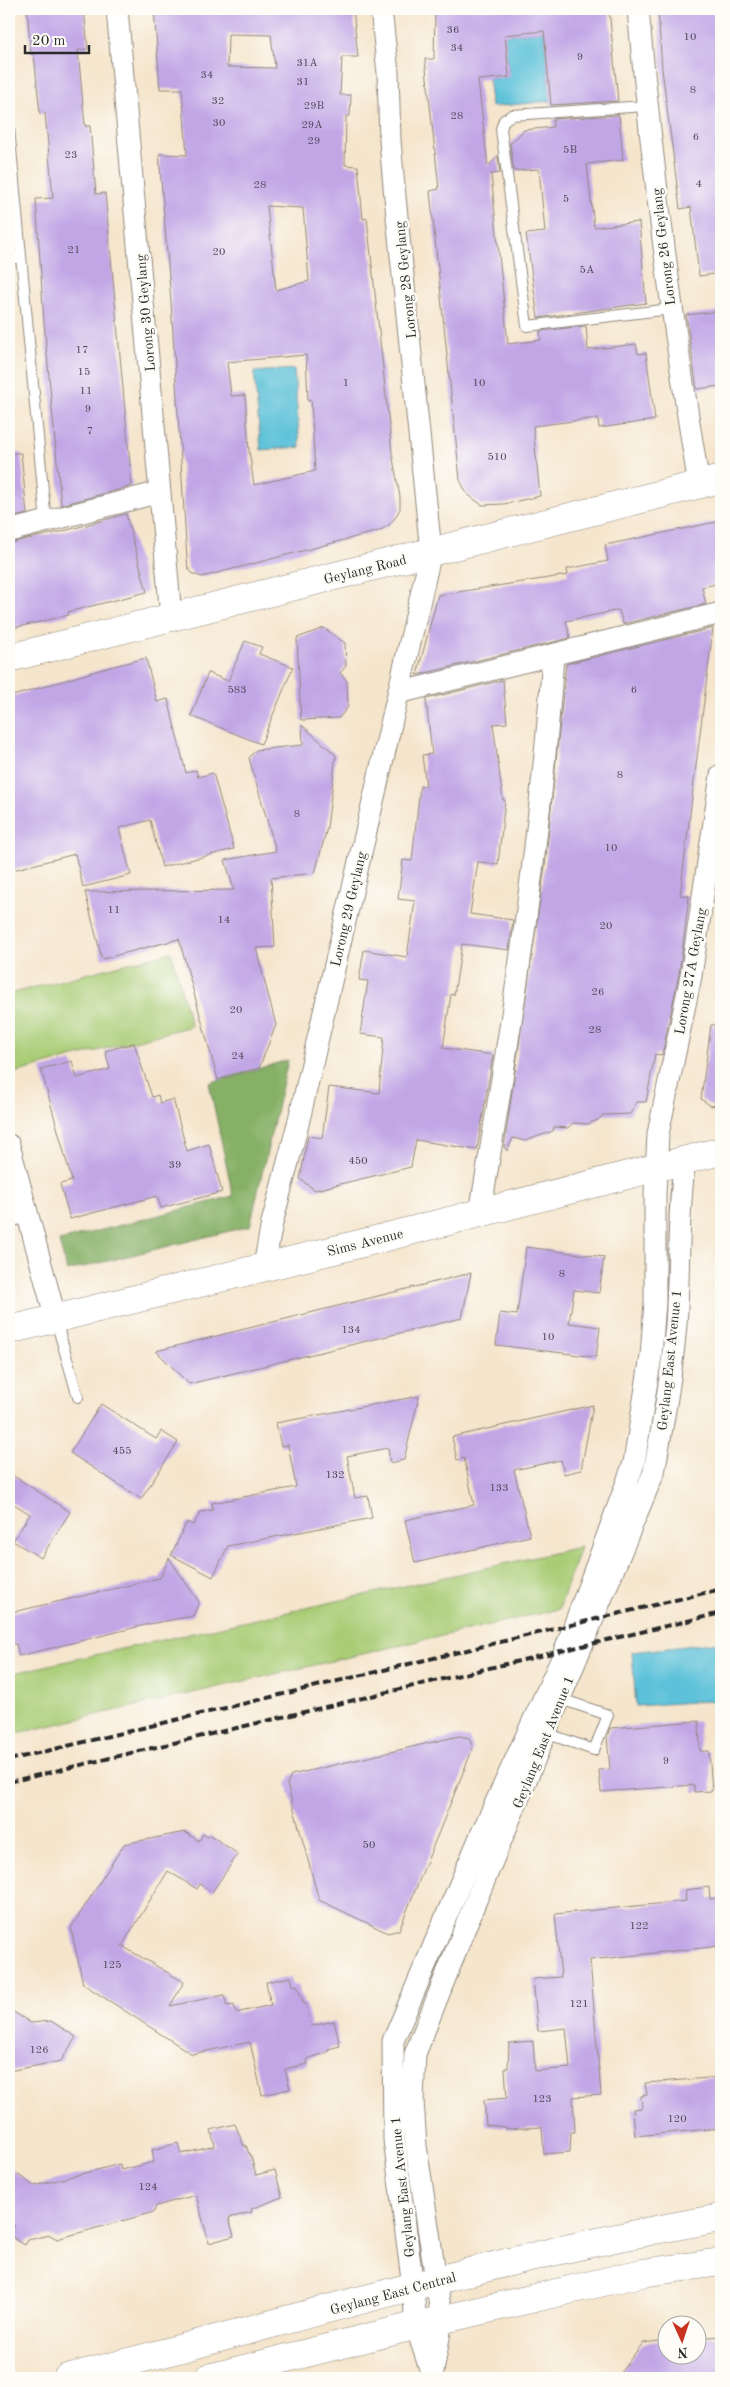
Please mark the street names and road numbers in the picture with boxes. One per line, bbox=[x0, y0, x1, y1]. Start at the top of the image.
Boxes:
street label: Lorong 26 Geylang bbox=[650, 187, 678, 306]
street label: Lorong 28 Geylang bbox=[393, 220, 419, 339]
street label: Lorong 30 Geylang bbox=[134, 253, 158, 372]
street label: Geylang Road bbox=[322, 553, 408, 587]
street label: Lorong 29 Geylang bbox=[329, 850, 369, 968]
street label: Lorong 27A Geylang bbox=[673, 906, 709, 1036]
street label: Sims Avenue bbox=[326, 1227, 405, 1259]
street label: Geylang East Avenue 1 bbox=[656, 1289, 684, 1431]
street label: Geylang East Avenue 1 bbox=[511, 1674, 577, 1811]
street label: Geylang East Avenue 1 bbox=[389, 2116, 417, 2258]
street label: Geylang East Central bbox=[329, 2270, 458, 2318]

